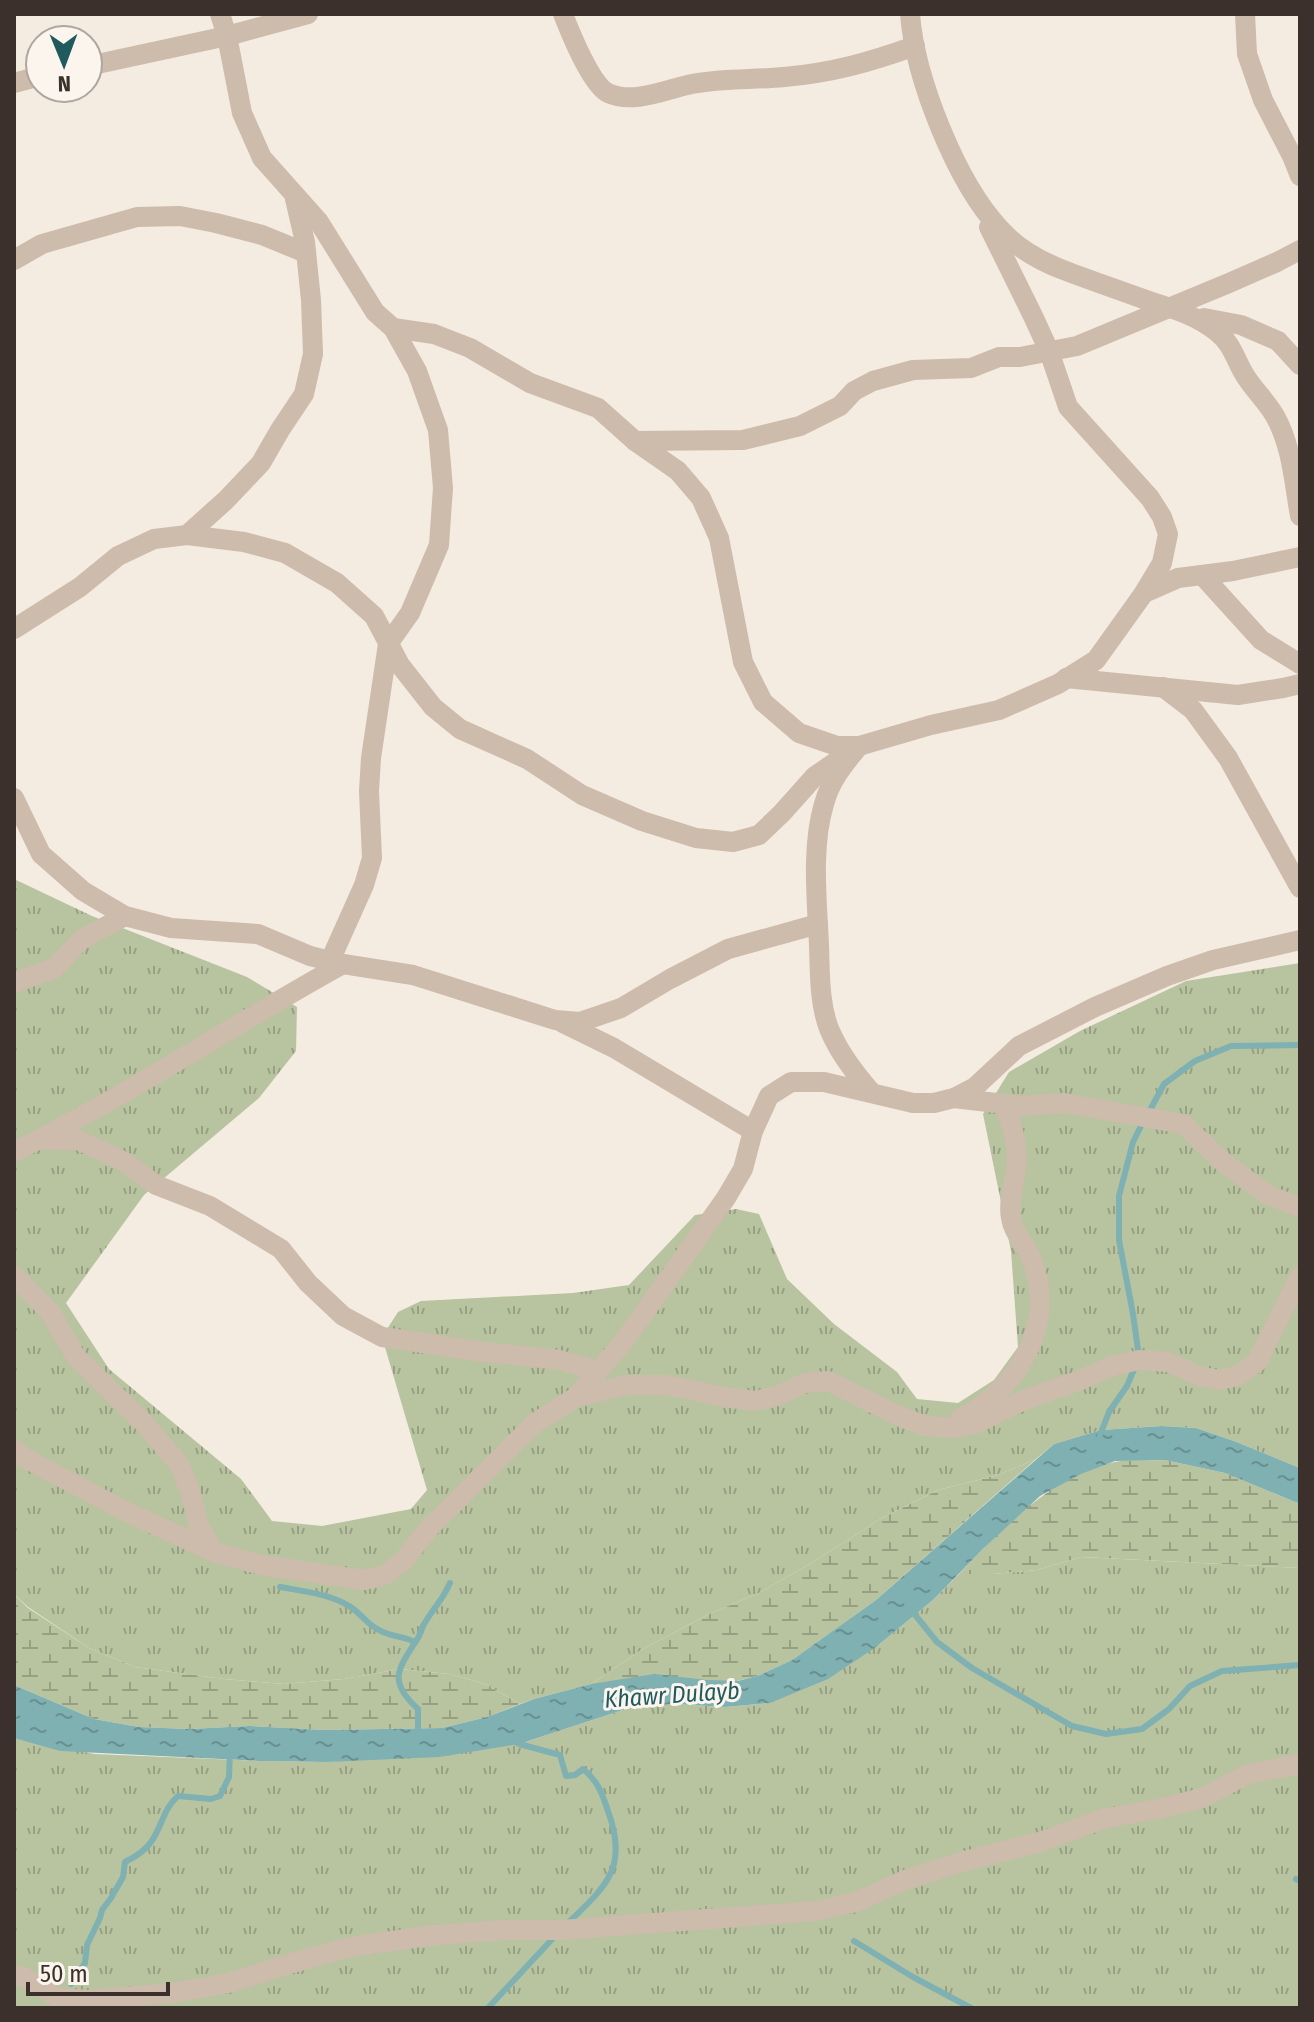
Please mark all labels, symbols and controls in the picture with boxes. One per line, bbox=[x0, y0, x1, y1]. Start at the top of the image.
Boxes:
north arrow bbox=[24, 24, 104, 104]
text: N bbox=[58, 70, 71, 97]
water label: Khawr Dulayb bbox=[603, 1676, 741, 1714]
scale bar bbox=[28, 1946, 168, 1996]
text: 50 m bbox=[40, 1960, 88, 1988]

